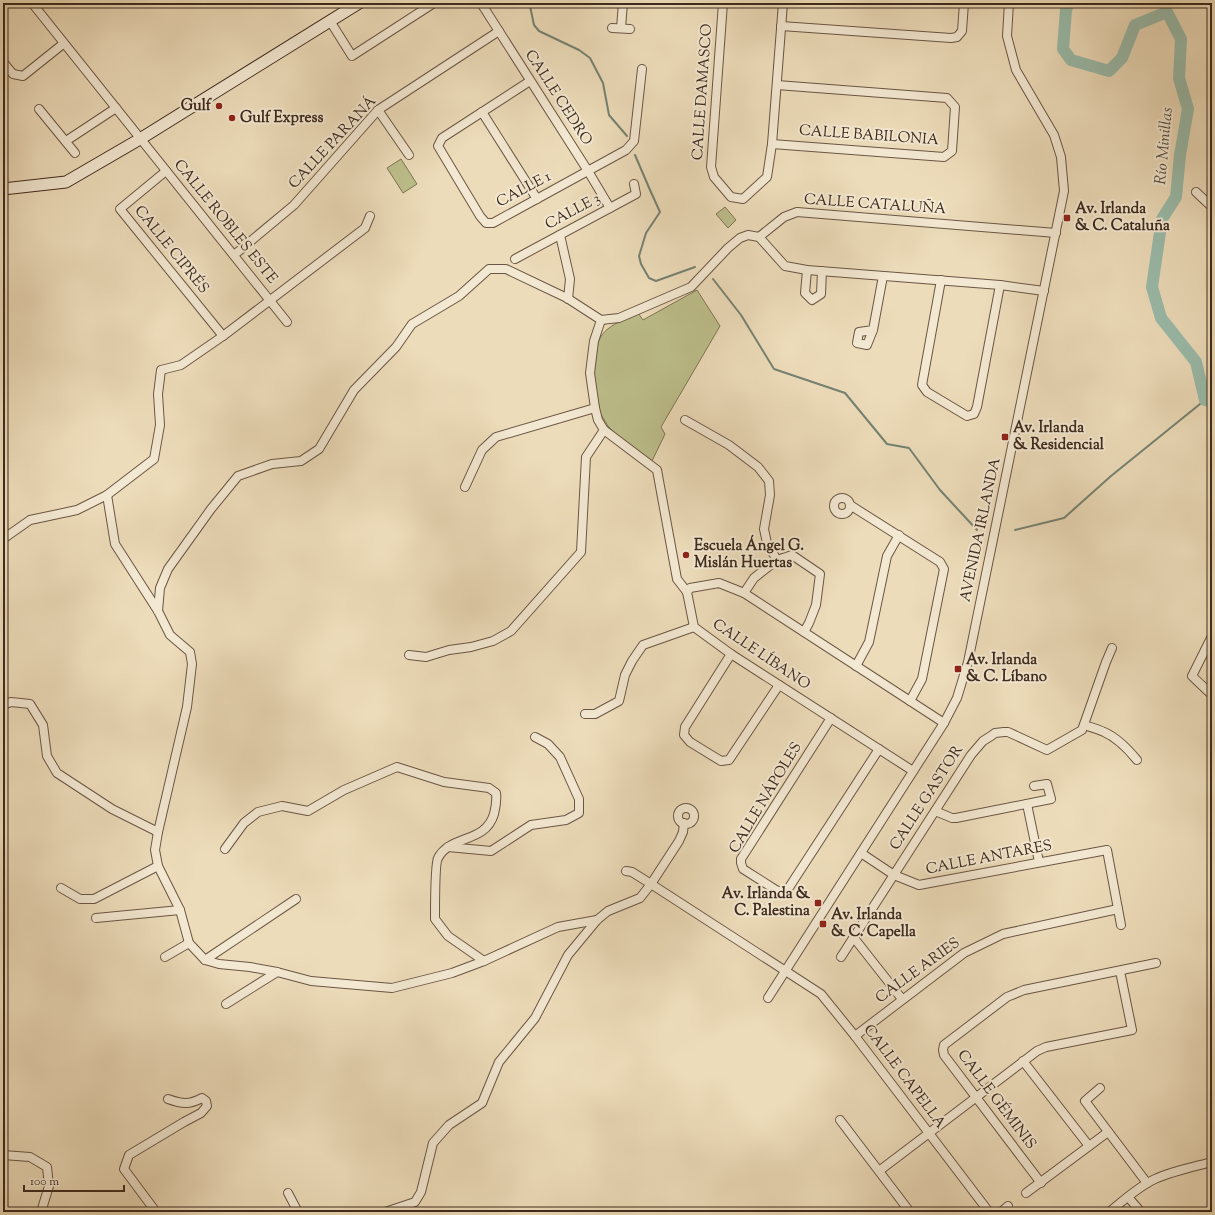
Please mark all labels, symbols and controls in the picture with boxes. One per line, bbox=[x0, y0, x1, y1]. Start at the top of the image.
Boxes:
street label: CALLE DAMASCO bbox=[688, 23, 718, 161]
street label: CALLE CEDRO bbox=[519, 46, 597, 150]
street label: CALLE PARANÁ bbox=[284, 91, 382, 194]
place label: Gulf bbox=[181, 96, 213, 117]
marker: Gulf bbox=[214, 101, 224, 111]
water label: Río Minillas bbox=[1150, 106, 1180, 186]
place label: Gulf Express bbox=[240, 108, 323, 129]
marker: Gulf Express bbox=[227, 113, 237, 123]
street label: CALLE BABILONIA bbox=[798, 121, 940, 151]
street label: CALLE ROBLES ESTE bbox=[168, 155, 282, 289]
street label: CALLE 1 bbox=[493, 167, 555, 213]
street label: CALLE 3 bbox=[542, 189, 604, 235]
street label: CALLE CATALUÑA bbox=[803, 189, 947, 220]
place label: Av. Irlanda & C. Cataluña bbox=[1075, 199, 1170, 237]
street label: CALLE CIPRÉS bbox=[129, 201, 214, 299]
marker: Av. Irlanda & C. Cataluña bbox=[1062, 213, 1072, 223]
place label: Av. Irlanda & Residencial bbox=[1013, 418, 1105, 456]
marker: Av. Irlanda & Residencial bbox=[1000, 432, 1010, 442]
street label: AVENIDA IRLANDA bbox=[955, 456, 1007, 604]
place label: Escuela Ángel G. Mislán Huertas bbox=[694, 534, 804, 574]
marker: Escuela Ángel G. Mislán Huertas bbox=[681, 550, 691, 560]
street label: CALLE LÍBANO bbox=[708, 614, 815, 696]
place label: Av. Irlanda & C. Líbano bbox=[966, 650, 1047, 688]
marker: Av. Irlanda & C. Líbano bbox=[953, 664, 963, 674]
street label: CALLE NÁPOLES bbox=[724, 738, 808, 858]
street label: CALLE GASTOR bbox=[885, 741, 969, 855]
street label: CALLE ANTARES bbox=[924, 835, 1054, 881]
place label: Av. Irlanda & C. Palestina bbox=[722, 884, 811, 922]
marker: Av. Irlanda & C. Palestina bbox=[813, 898, 823, 908]
place label: Av. Irlanda & C. Capella bbox=[831, 905, 916, 943]
marker: Av. Irlanda & C. Capella bbox=[818, 919, 828, 929]
street label: CALLE ARIES bbox=[871, 933, 965, 1009]
street label: CALLE CAPELLA bbox=[858, 1021, 950, 1133]
street label: CALLE GÉMINIS bbox=[952, 1045, 1041, 1154]
scale bar bbox=[24, 1167, 124, 1193]
text: 100 m bbox=[30, 1173, 59, 1191]

